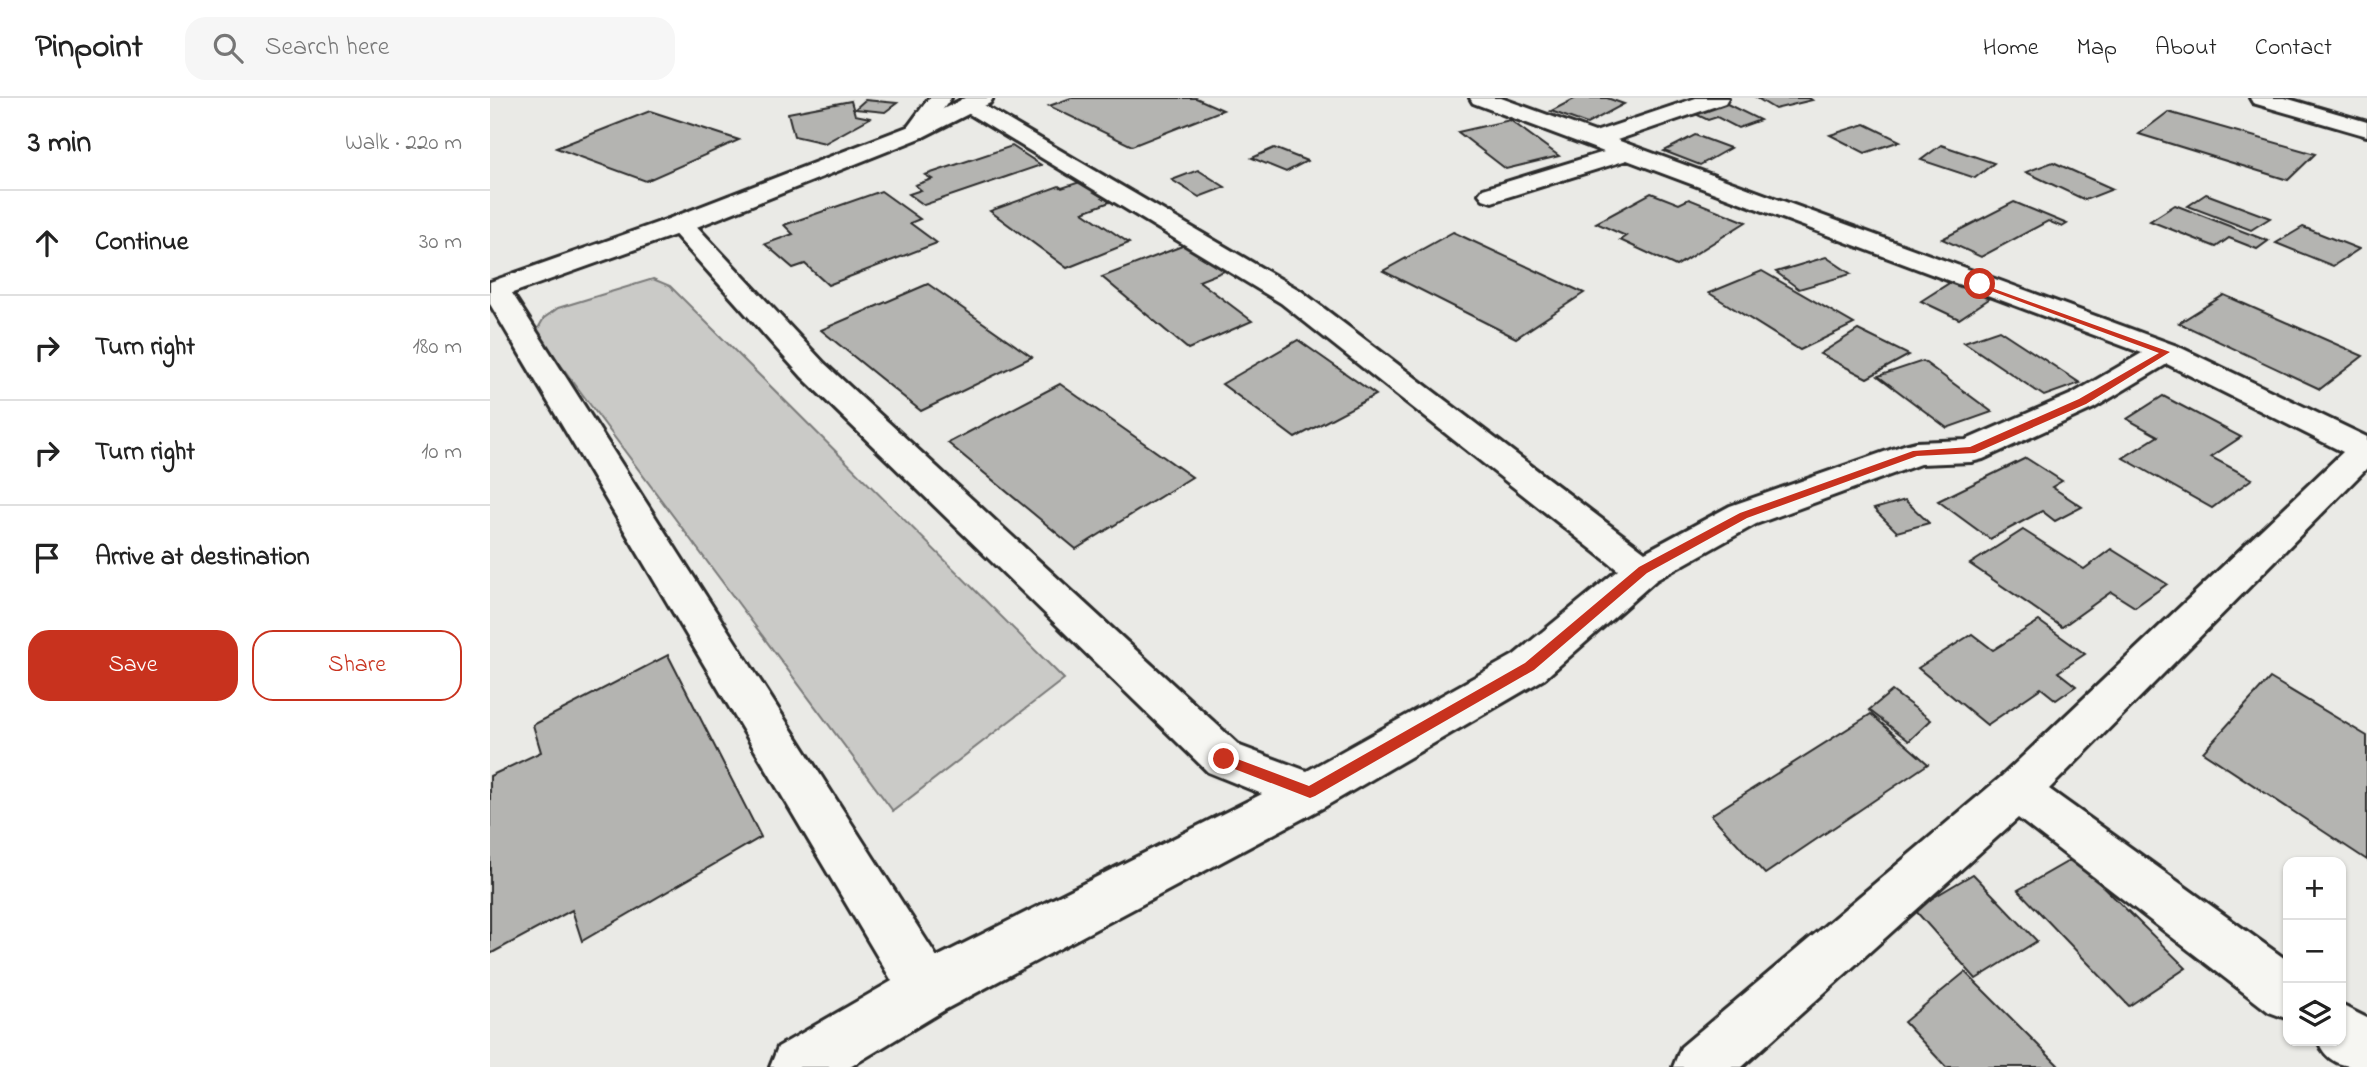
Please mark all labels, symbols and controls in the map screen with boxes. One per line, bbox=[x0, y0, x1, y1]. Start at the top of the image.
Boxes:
search box bbox=[185, 17, 675, 80]
text: Pinpoint bbox=[35, 24, 143, 72]
icon: search bbox=[209, 29, 247, 67]
text: Search here bbox=[265, 29, 389, 67]
text: Home bbox=[1983, 31, 2039, 66]
text: Map bbox=[2077, 31, 2117, 66]
text: About bbox=[2155, 31, 2217, 66]
text: Contact bbox=[2255, 31, 2332, 66]
text: 3 min bbox=[28, 122, 91, 166]
text: Walk · 220 m bbox=[345, 127, 462, 160]
icon: ahead bbox=[28, 224, 66, 262]
text: Continue bbox=[95, 224, 188, 262]
text: 30 m bbox=[419, 226, 462, 259]
route start bbox=[1964, 268, 1995, 299]
icon: right bbox=[28, 329, 66, 367]
text: Turn right bbox=[95, 329, 195, 367]
text: 180 m bbox=[413, 331, 462, 364]
icon: right bbox=[28, 434, 66, 472]
text: Turn right bbox=[95, 434, 195, 472]
text: 10 m bbox=[421, 436, 462, 469]
icon: arrive bbox=[28, 539, 66, 577]
text: Arrive at destination bbox=[95, 539, 310, 577]
button: Save bbox=[28, 630, 238, 701]
button: Share bbox=[252, 630, 462, 701]
route end bbox=[1208, 743, 1239, 774]
map controls bbox=[2283, 857, 2346, 1046]
button: + bbox=[2283, 857, 2346, 920]
button: − bbox=[2283, 920, 2346, 983]
button: layers bbox=[2283, 983, 2346, 1046]

